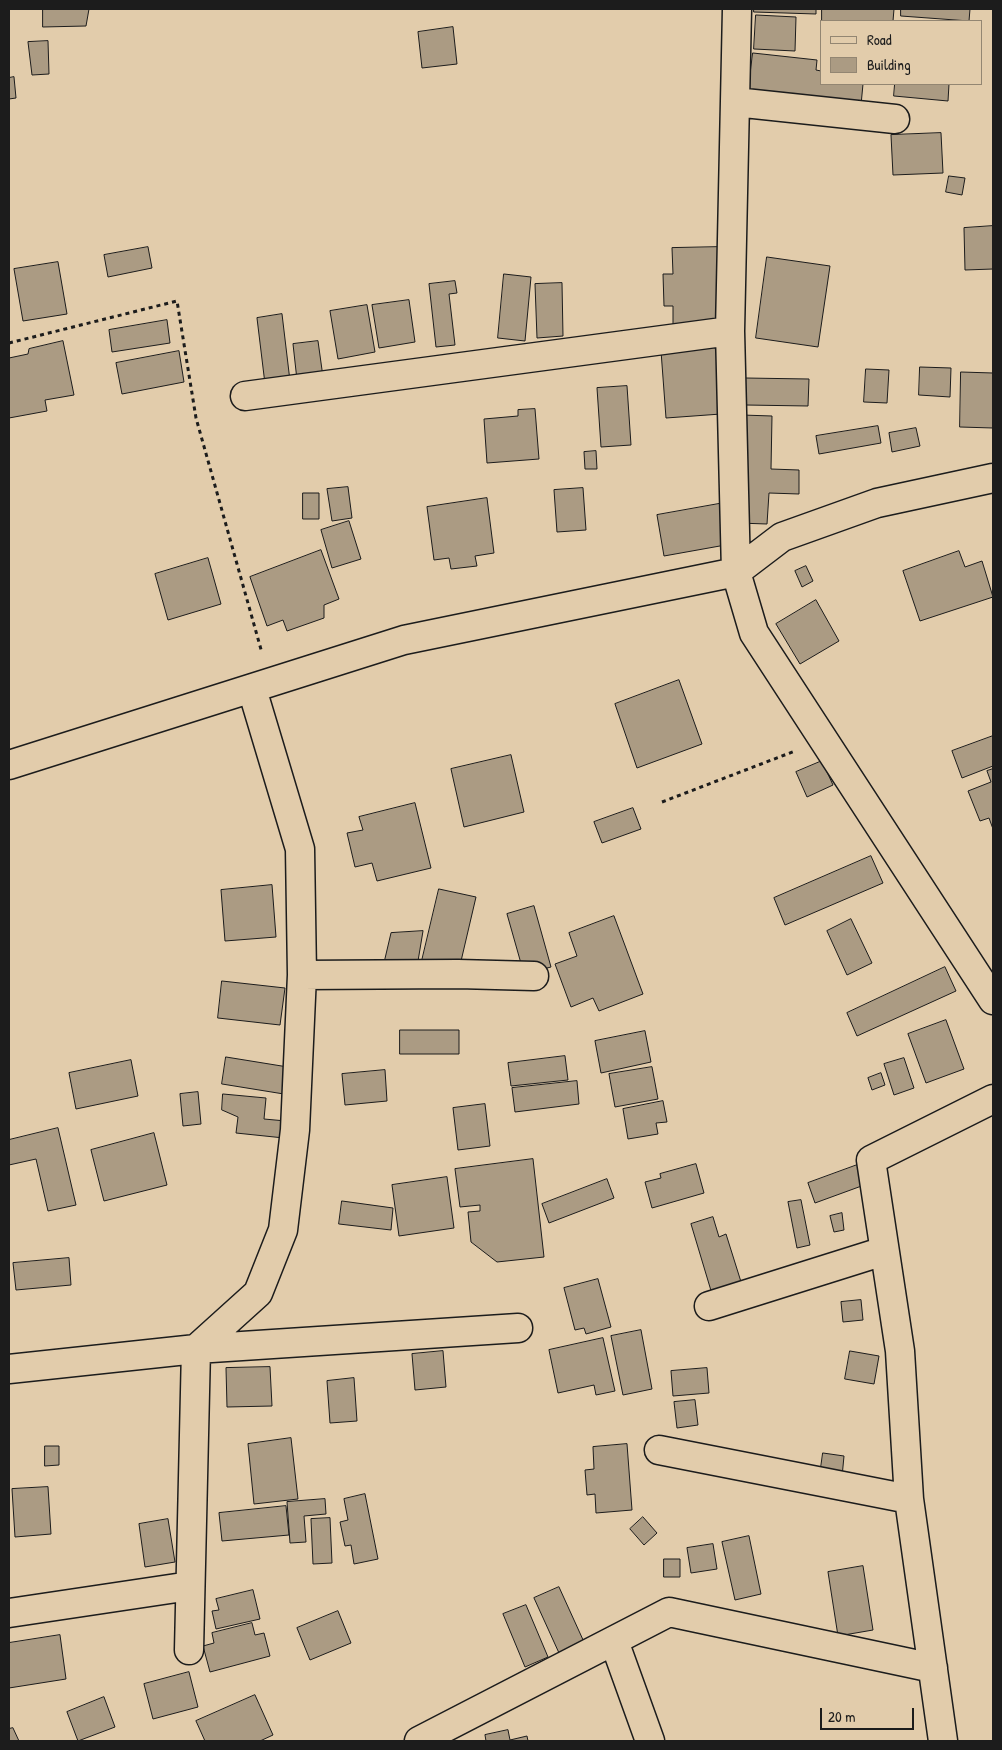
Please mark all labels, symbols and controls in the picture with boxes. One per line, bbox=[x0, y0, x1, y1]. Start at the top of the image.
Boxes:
legend bbox=[820, 20, 982, 85]
text: Road bbox=[867, 29, 892, 50]
text: Building bbox=[867, 54, 911, 75]
scale bar bbox=[822, 1698, 916, 1730]
text: 20 m bbox=[828, 1706, 855, 1727]

